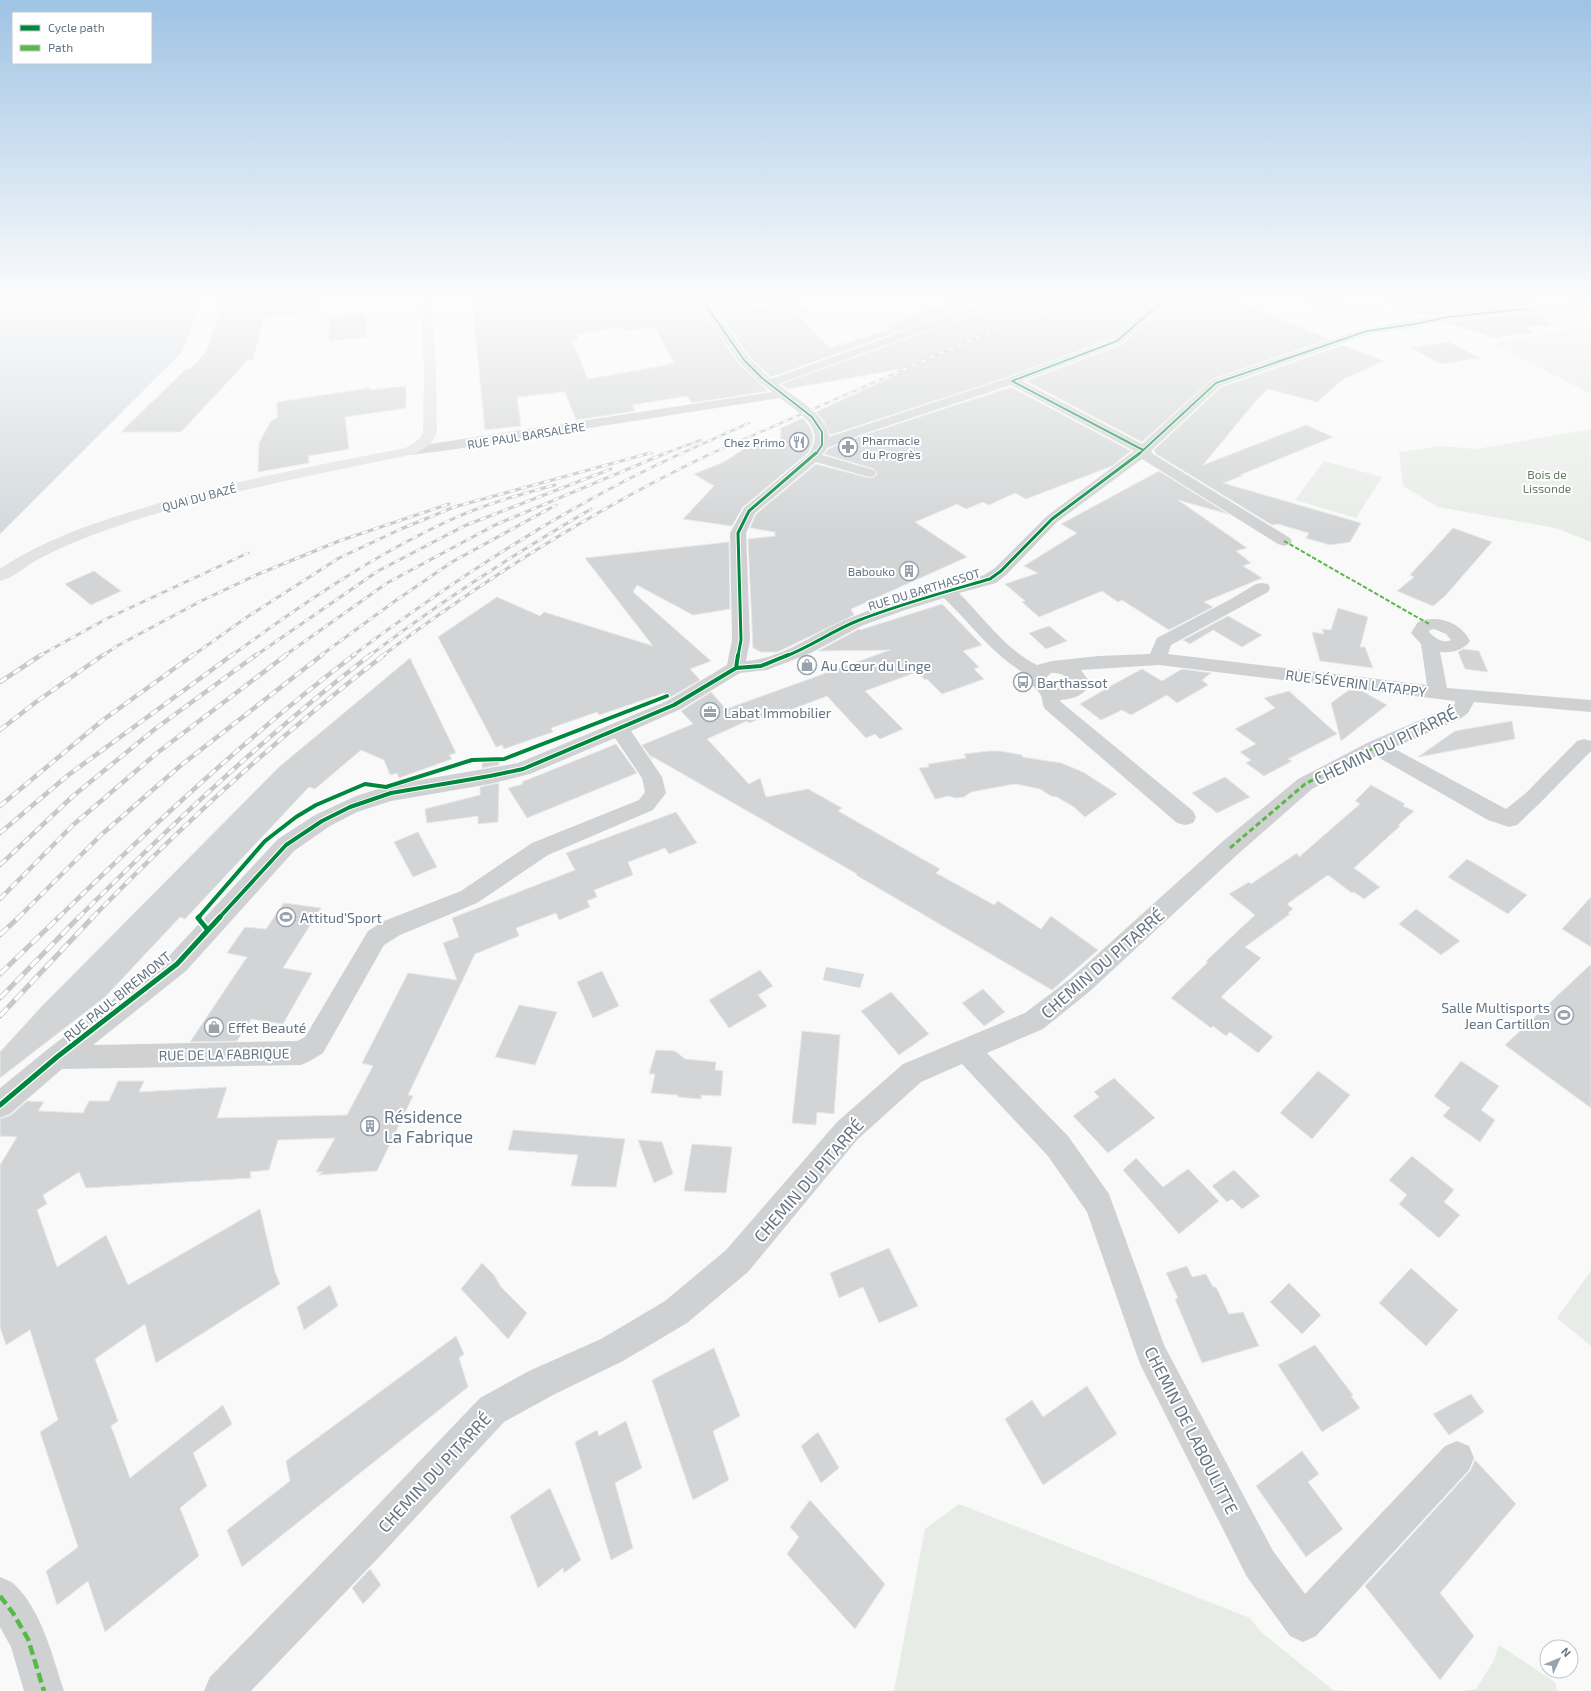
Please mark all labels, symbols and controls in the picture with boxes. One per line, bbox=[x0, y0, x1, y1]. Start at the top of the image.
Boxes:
legend bbox=[12, 12, 152, 64]
text: Cycle path bbox=[48, 20, 105, 34]
text: Path bbox=[48, 40, 73, 54]
street label: RUE PAUL BARSALÈRE bbox=[466, 419, 586, 451]
restaurant icon: Chez Primo bbox=[788, 431, 810, 453]
place label: Pharmacie du Progrès bbox=[862, 433, 921, 461]
place label: Chez Primo bbox=[724, 435, 785, 449]
pharmacy icon: Pharmacie du Progrès bbox=[837, 436, 859, 458]
park label: Bois de Lissonde bbox=[1523, 467, 1571, 495]
street label: QUAI DU BAZÉ bbox=[160, 480, 238, 515]
building icon: Babouko bbox=[898, 560, 920, 582]
place label: Babouko bbox=[848, 564, 895, 578]
street label: RUE DU BARTHASSOT bbox=[866, 565, 982, 613]
shop icon: Au Cœur du Linge bbox=[796, 654, 818, 676]
place label: Au Cœur du Linge bbox=[821, 657, 931, 674]
street label: RUE SÉVERIN LATAPPY bbox=[1285, 666, 1427, 700]
bus stop icon: Barthassot bbox=[1012, 671, 1034, 693]
place label: Barthassot bbox=[1037, 674, 1108, 691]
office icon: Labat Immobilier bbox=[699, 701, 721, 723]
street label: CHEMIN DU PITARRÉ bbox=[1310, 702, 1460, 788]
place label: Labat Immobilier bbox=[724, 704, 832, 721]
street label: CHEMIN DU PITARRÉ bbox=[1036, 904, 1168, 1022]
sports icon: Attitud'Sport bbox=[275, 906, 297, 928]
place label: Attitud'Sport bbox=[300, 909, 382, 926]
street label: RUE PAUL BIREMONT bbox=[60, 947, 174, 1045]
place label: Salle Multisports Jean Cartillon bbox=[1441, 999, 1550, 1032]
sports icon: Salle Multisports Jean Cartillon bbox=[1553, 1004, 1575, 1026]
shop icon: Effet Beauté bbox=[203, 1016, 225, 1038]
place label: Effet Beauté bbox=[228, 1019, 306, 1036]
street label: RUE DE LA FABRIQUE bbox=[158, 1044, 290, 1064]
place label: Résidence La Fabrique bbox=[384, 1106, 473, 1147]
street label: CHEMIN DU PITARRÉ bbox=[749, 1114, 867, 1246]
building icon: Résidence La Fabrique bbox=[359, 1115, 381, 1137]
street label: CHEMIN DE LABOULITTE bbox=[1141, 1343, 1243, 1517]
street label: CHEMIN DU PITARRÉ bbox=[373, 1408, 495, 1536]
north arrow bbox=[1539, 1639, 1579, 1679]
text: N bbox=[1559, 1644, 1574, 1659]

